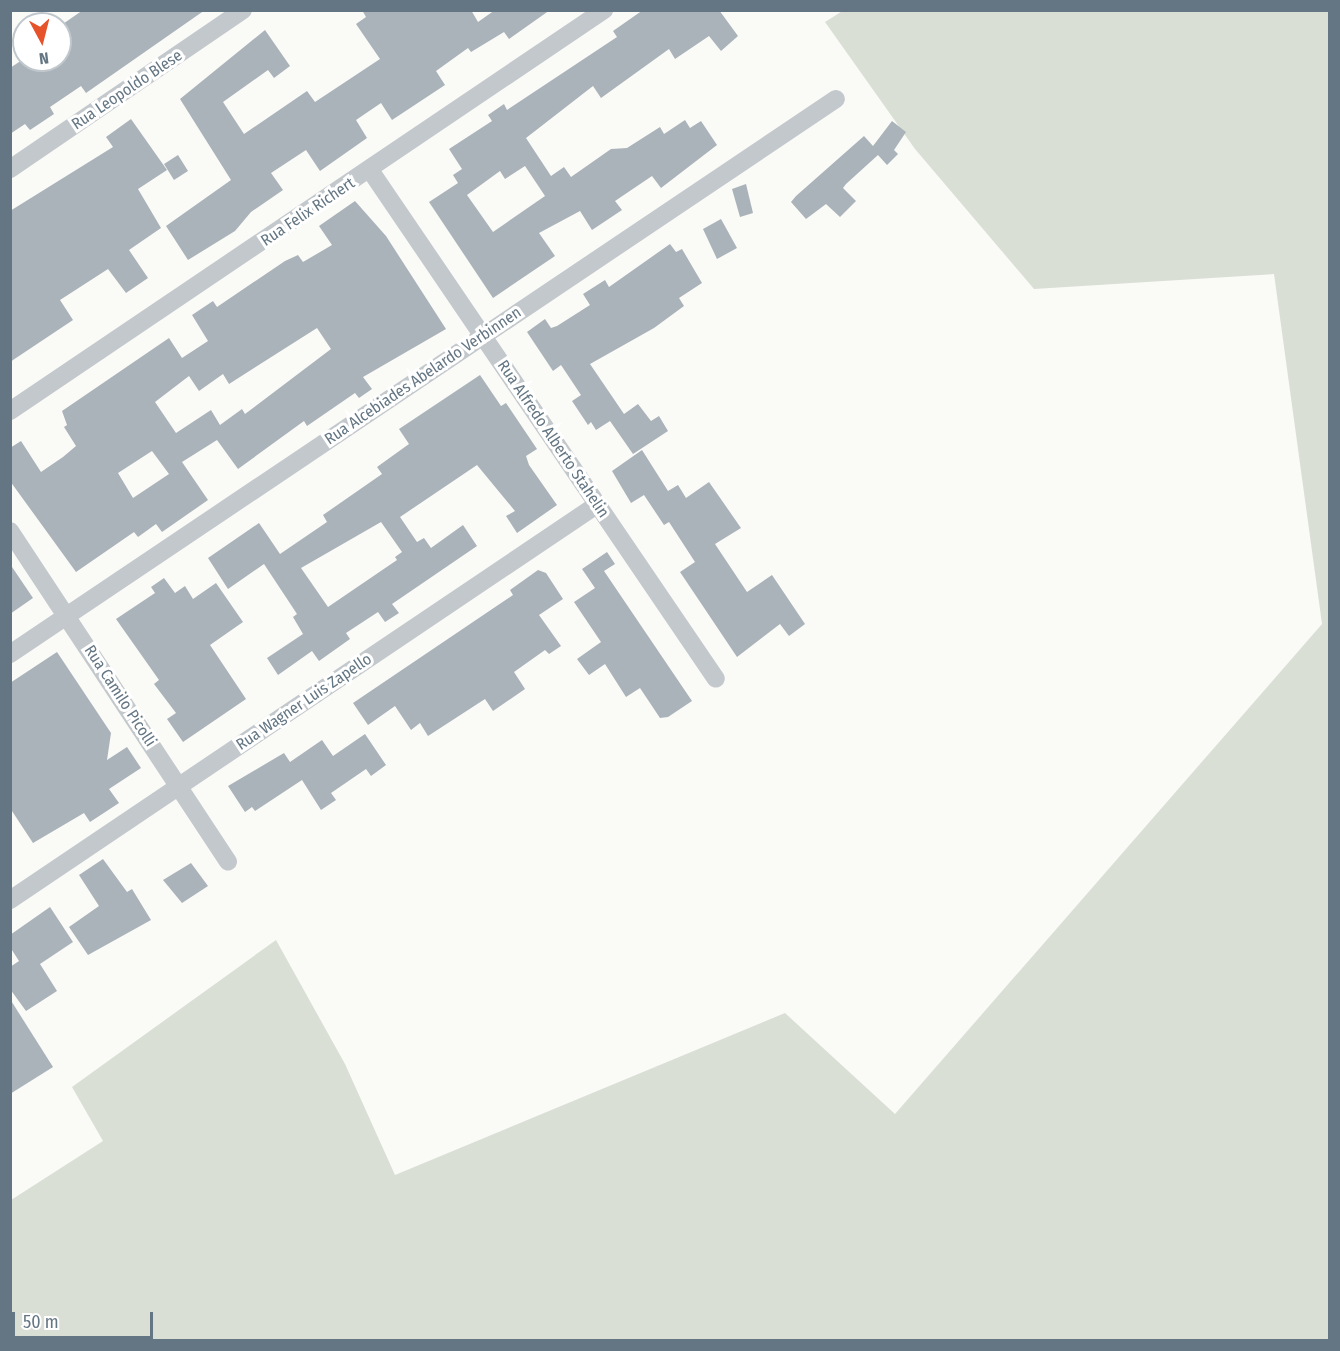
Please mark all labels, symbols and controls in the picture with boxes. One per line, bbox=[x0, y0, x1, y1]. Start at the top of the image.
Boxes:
north arrow bbox=[12, 12, 72, 72]
street label: Rua Leopoldo Blese bbox=[68, 46, 186, 134]
text: N bbox=[38, 48, 50, 68]
street label: Rua Felix Richert bbox=[258, 174, 358, 250]
street label: Rua Alcebiades Abelardo Verbinnen bbox=[321, 303, 525, 449]
street label: Rua Alfredo Alberto Stahelin bbox=[493, 357, 613, 521]
street label: Rua Camilo Picolli bbox=[80, 642, 160, 750]
street label: Rua Wagner Luis Zapello bbox=[233, 650, 375, 754]
scale bar bbox=[15, 1300, 156, 1338]
text: 50 m bbox=[23, 1311, 59, 1333]

